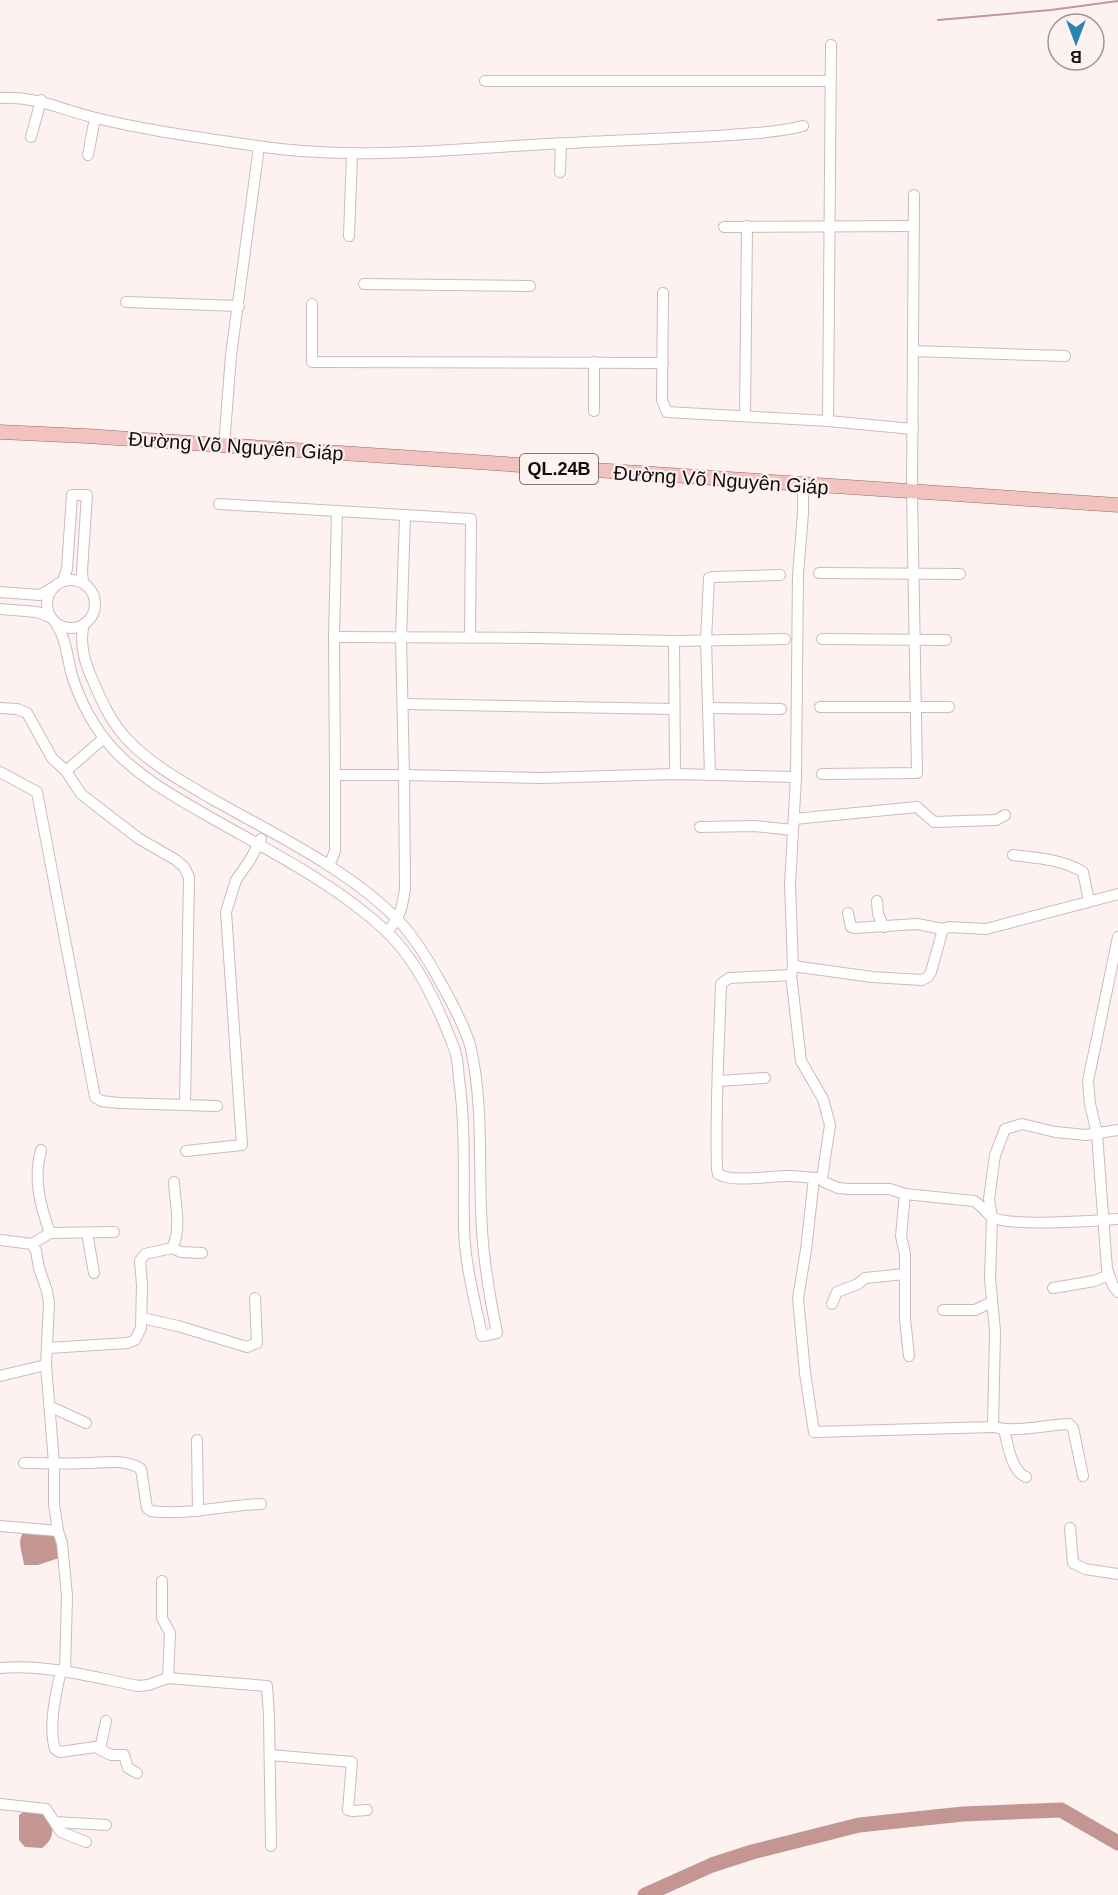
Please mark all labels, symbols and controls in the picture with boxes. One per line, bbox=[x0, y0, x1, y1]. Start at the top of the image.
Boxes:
north arrow bbox=[1046, 12, 1106, 72]
text: B bbox=[1070, 48, 1082, 65]
street label: Đường Võ Nguyên Giáp bbox=[128, 428, 344, 464]
road number: QL.24B bbox=[520, 454, 598, 484]
street label: Đường Võ Nguyên Giáp bbox=[613, 462, 829, 498]

